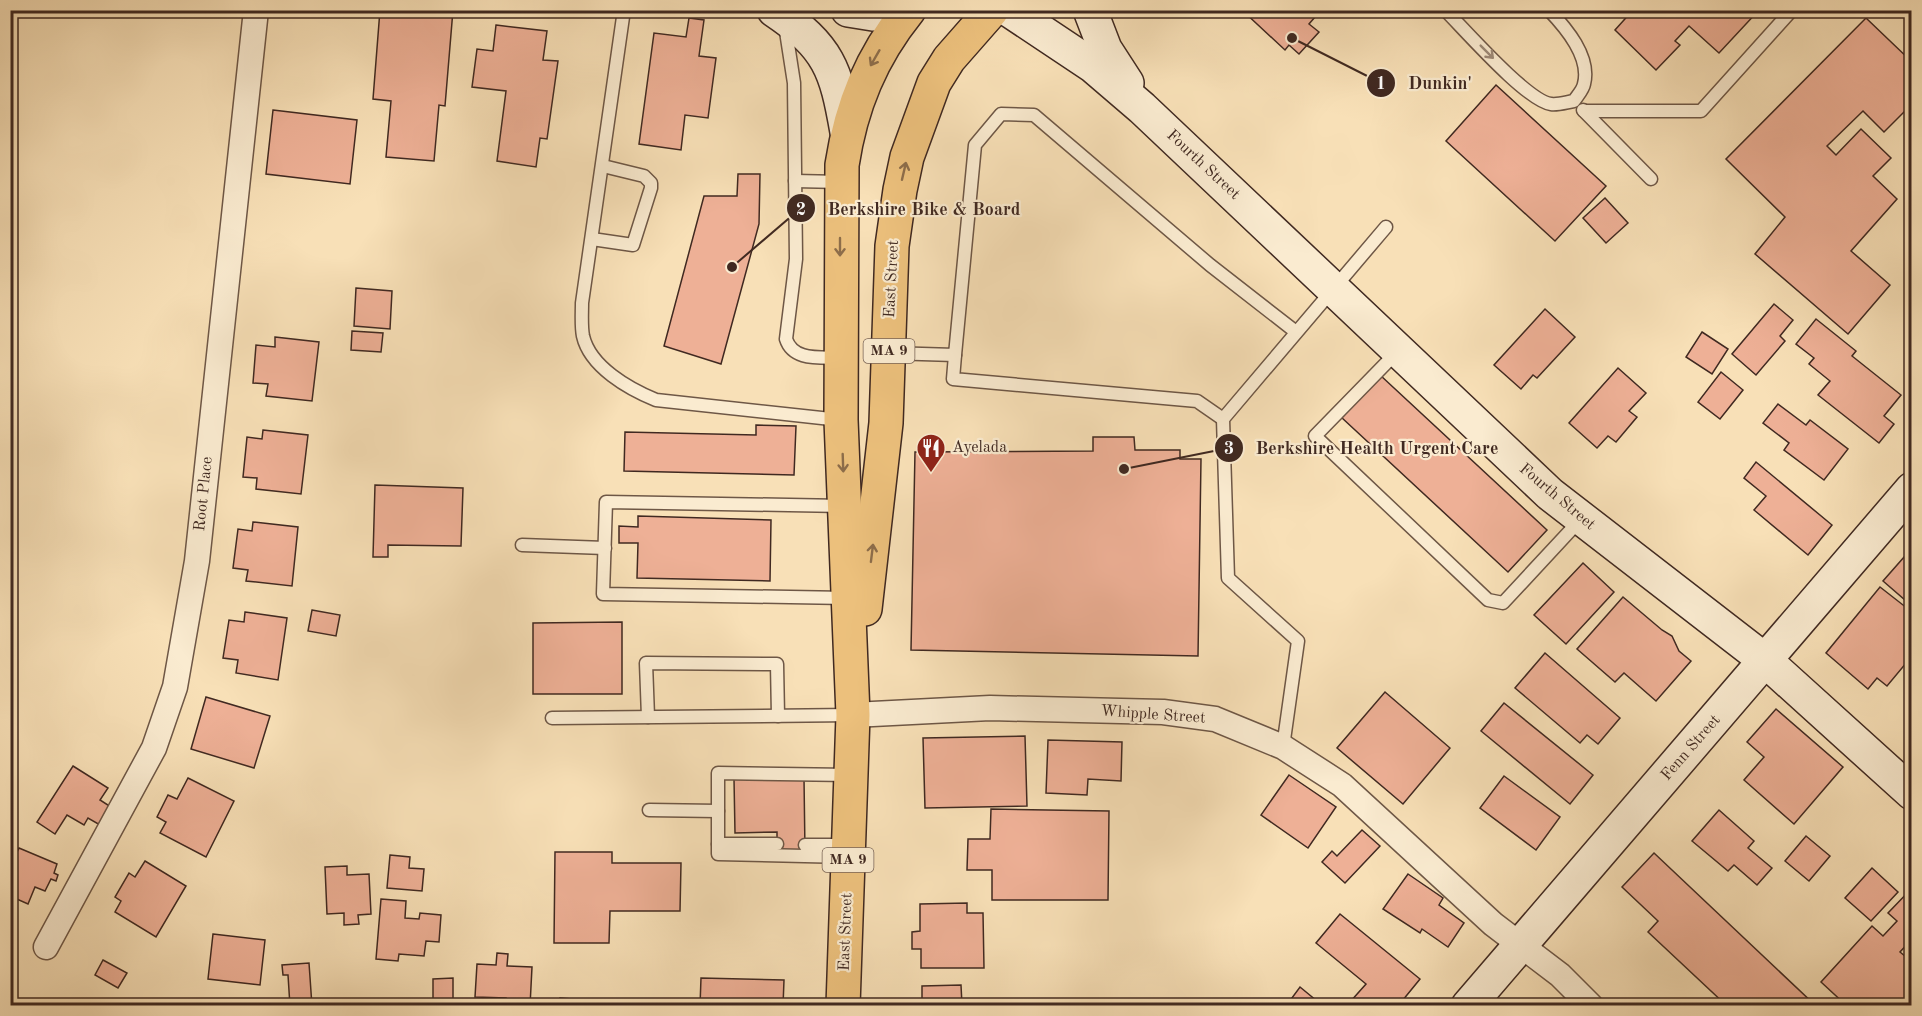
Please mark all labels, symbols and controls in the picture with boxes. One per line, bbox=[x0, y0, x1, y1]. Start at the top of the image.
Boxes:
one-way arrow bbox=[1479, 44, 1494, 59]
one-way arrow bbox=[869, 49, 881, 66]
callout: Dunkin' bbox=[1366, 65, 1484, 101]
text: 1 bbox=[1376, 75, 1386, 93]
text: Dunkin' bbox=[1408, 75, 1472, 93]
street label: Fourth Street bbox=[1163, 127, 1243, 203]
one-way arrow bbox=[899, 162, 911, 181]
callout: Berkshire Bike & Board bbox=[786, 190, 1033, 226]
text: 2 bbox=[796, 201, 806, 219]
text: Berkshire Bike & Board bbox=[827, 201, 1021, 219]
one-way arrow bbox=[834, 236, 846, 256]
street label: East Street bbox=[882, 239, 902, 319]
road number: MA 9 bbox=[864, 339, 914, 363]
callout: Berkshire Health Urgent Care bbox=[1214, 430, 1511, 466]
restaurant icon: Ayelada bbox=[915, 432, 947, 474]
place label: Ayelada bbox=[952, 440, 1007, 456]
text: 3 bbox=[1224, 440, 1234, 458]
text: Berkshire Health Urgent Care bbox=[1256, 440, 1498, 458]
one-way arrow bbox=[838, 452, 849, 472]
street label: Root Place bbox=[192, 456, 216, 532]
street label: Fourth Street bbox=[1516, 461, 1598, 534]
one-way arrow bbox=[866, 543, 877, 563]
street label: Whipple Street bbox=[1100, 703, 1206, 727]
street label: Fenn Street bbox=[1658, 712, 1724, 784]
road number: MA 9 bbox=[822, 848, 874, 872]
street label: East Street bbox=[837, 892, 855, 971]

